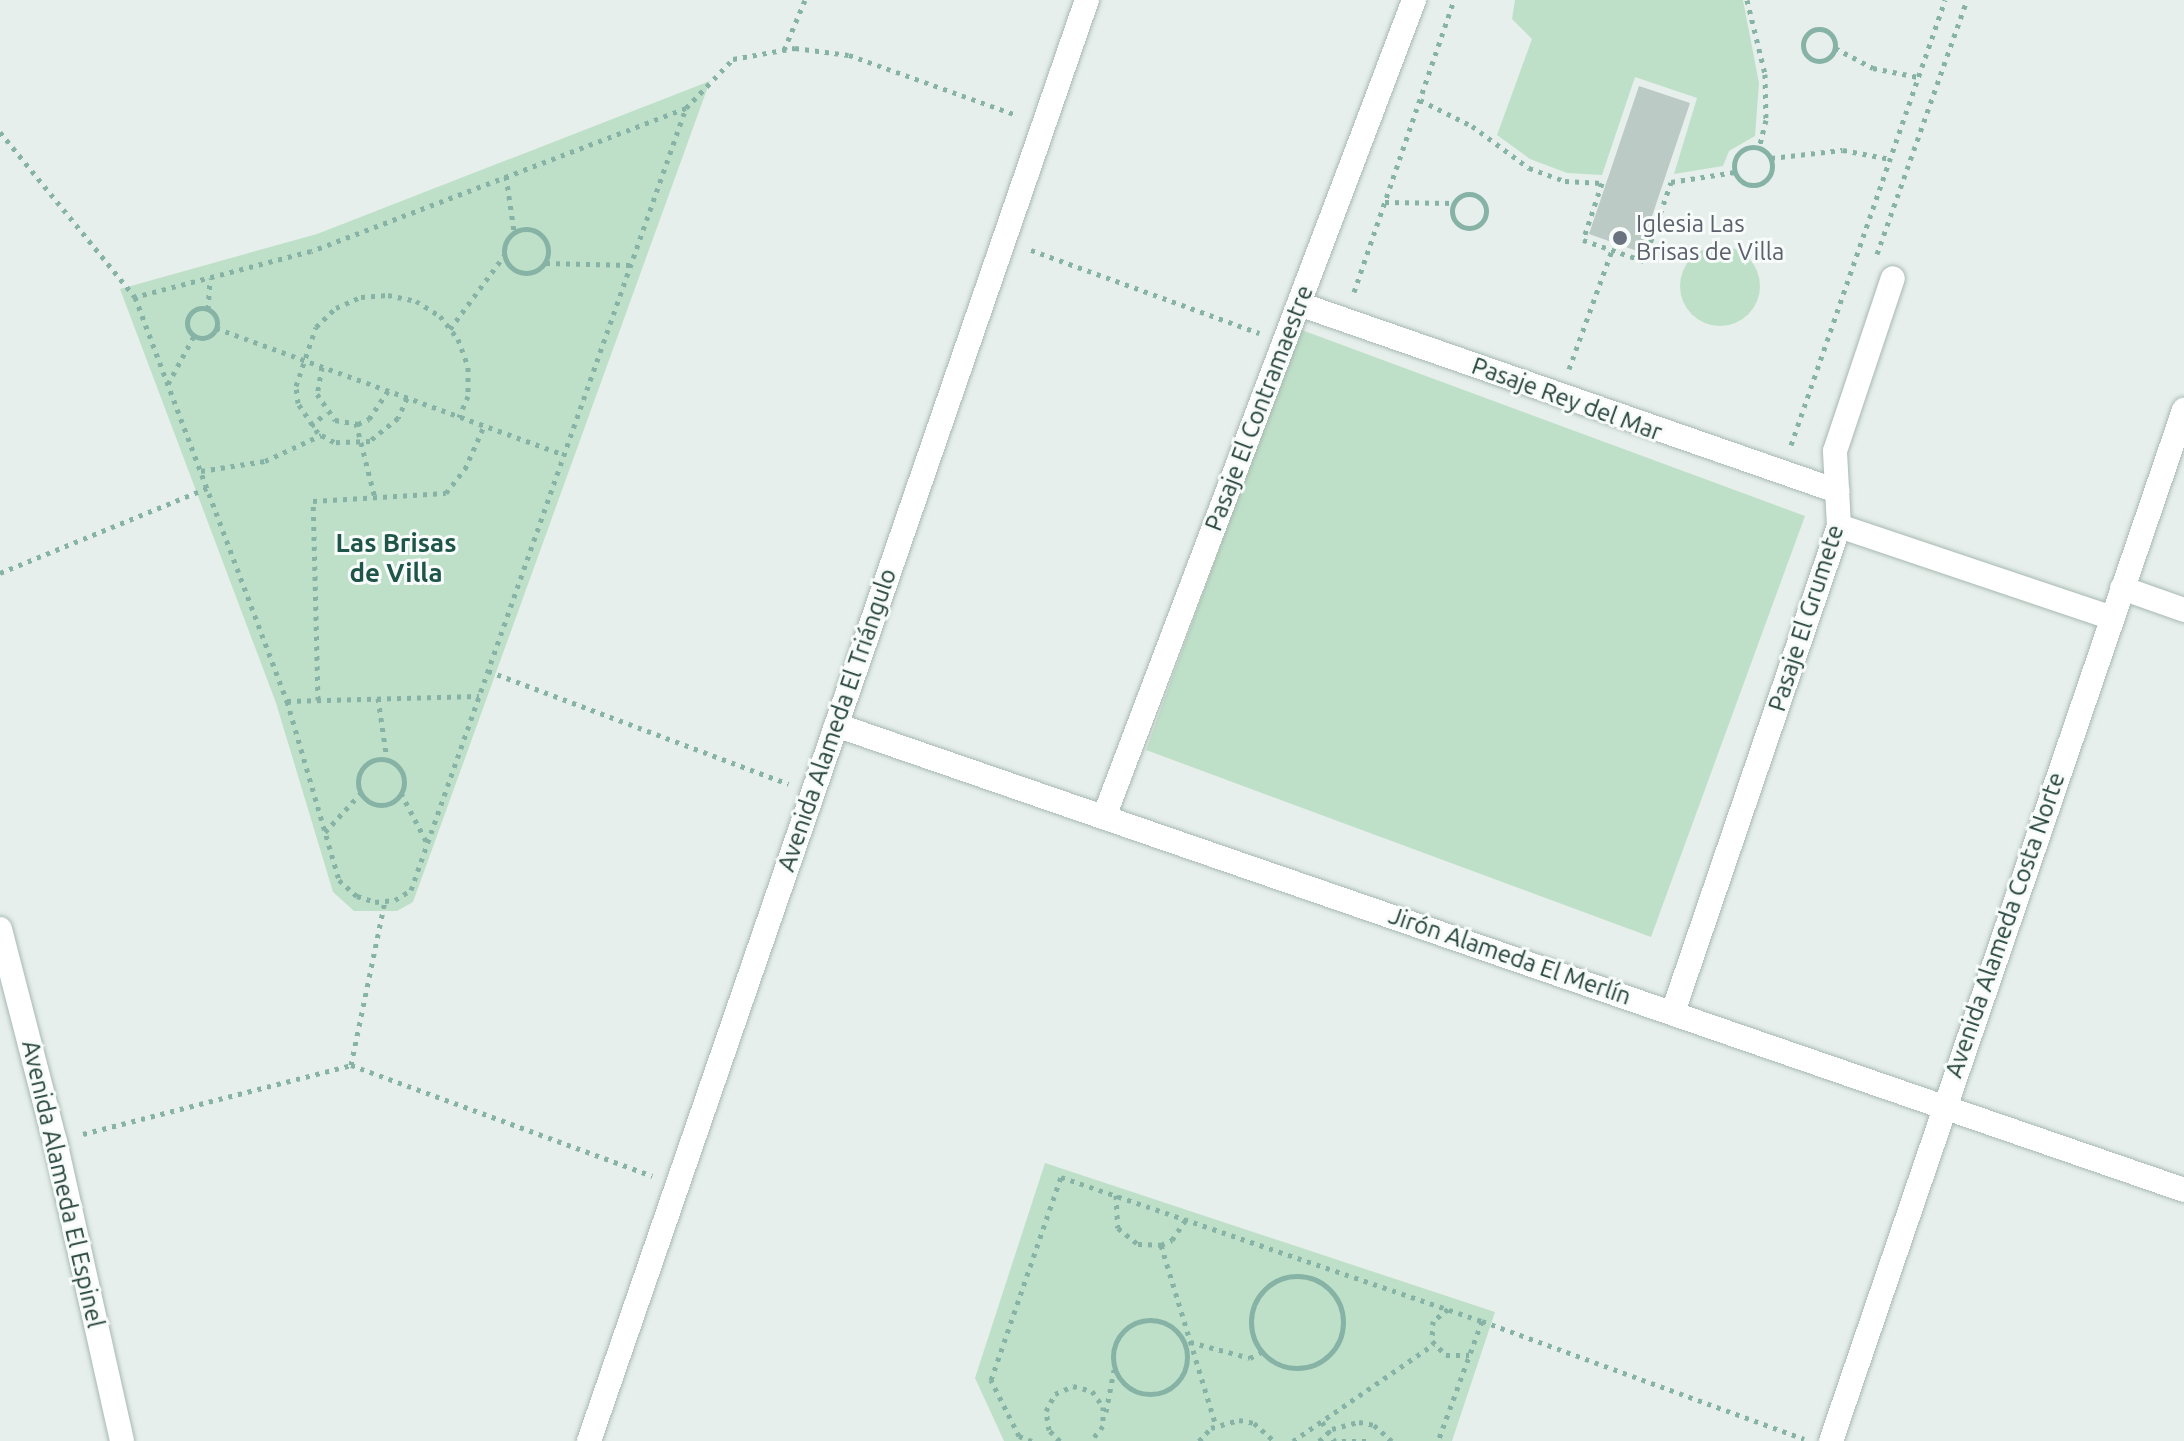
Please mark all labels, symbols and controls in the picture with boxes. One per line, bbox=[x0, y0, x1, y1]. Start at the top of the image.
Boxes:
place label: Iglesia Las Brisas de Villa bbox=[1636, 210, 1784, 266]
marker: Iglesia Las Brisas de Villa bbox=[1611, 229, 1629, 247]
street label: Pasaje El Contramaestre bbox=[1199, 281, 1319, 535]
street label: Pasaje Rey del Mar bbox=[1468, 351, 1666, 447]
street label: Pasaje El Grumete bbox=[1762, 521, 1850, 715]
district label: Las Brisas de Villa bbox=[336, 527, 456, 588]
street label: Avenida Alameda El Triángulo bbox=[772, 565, 902, 875]
street label: Avenida Alameda Costa Norte bbox=[1939, 769, 2071, 1081]
street label: Jirón Alameda El Merlín bbox=[1385, 901, 1635, 1011]
street label: Avenida Alameda El Espinel bbox=[16, 1038, 110, 1330]

